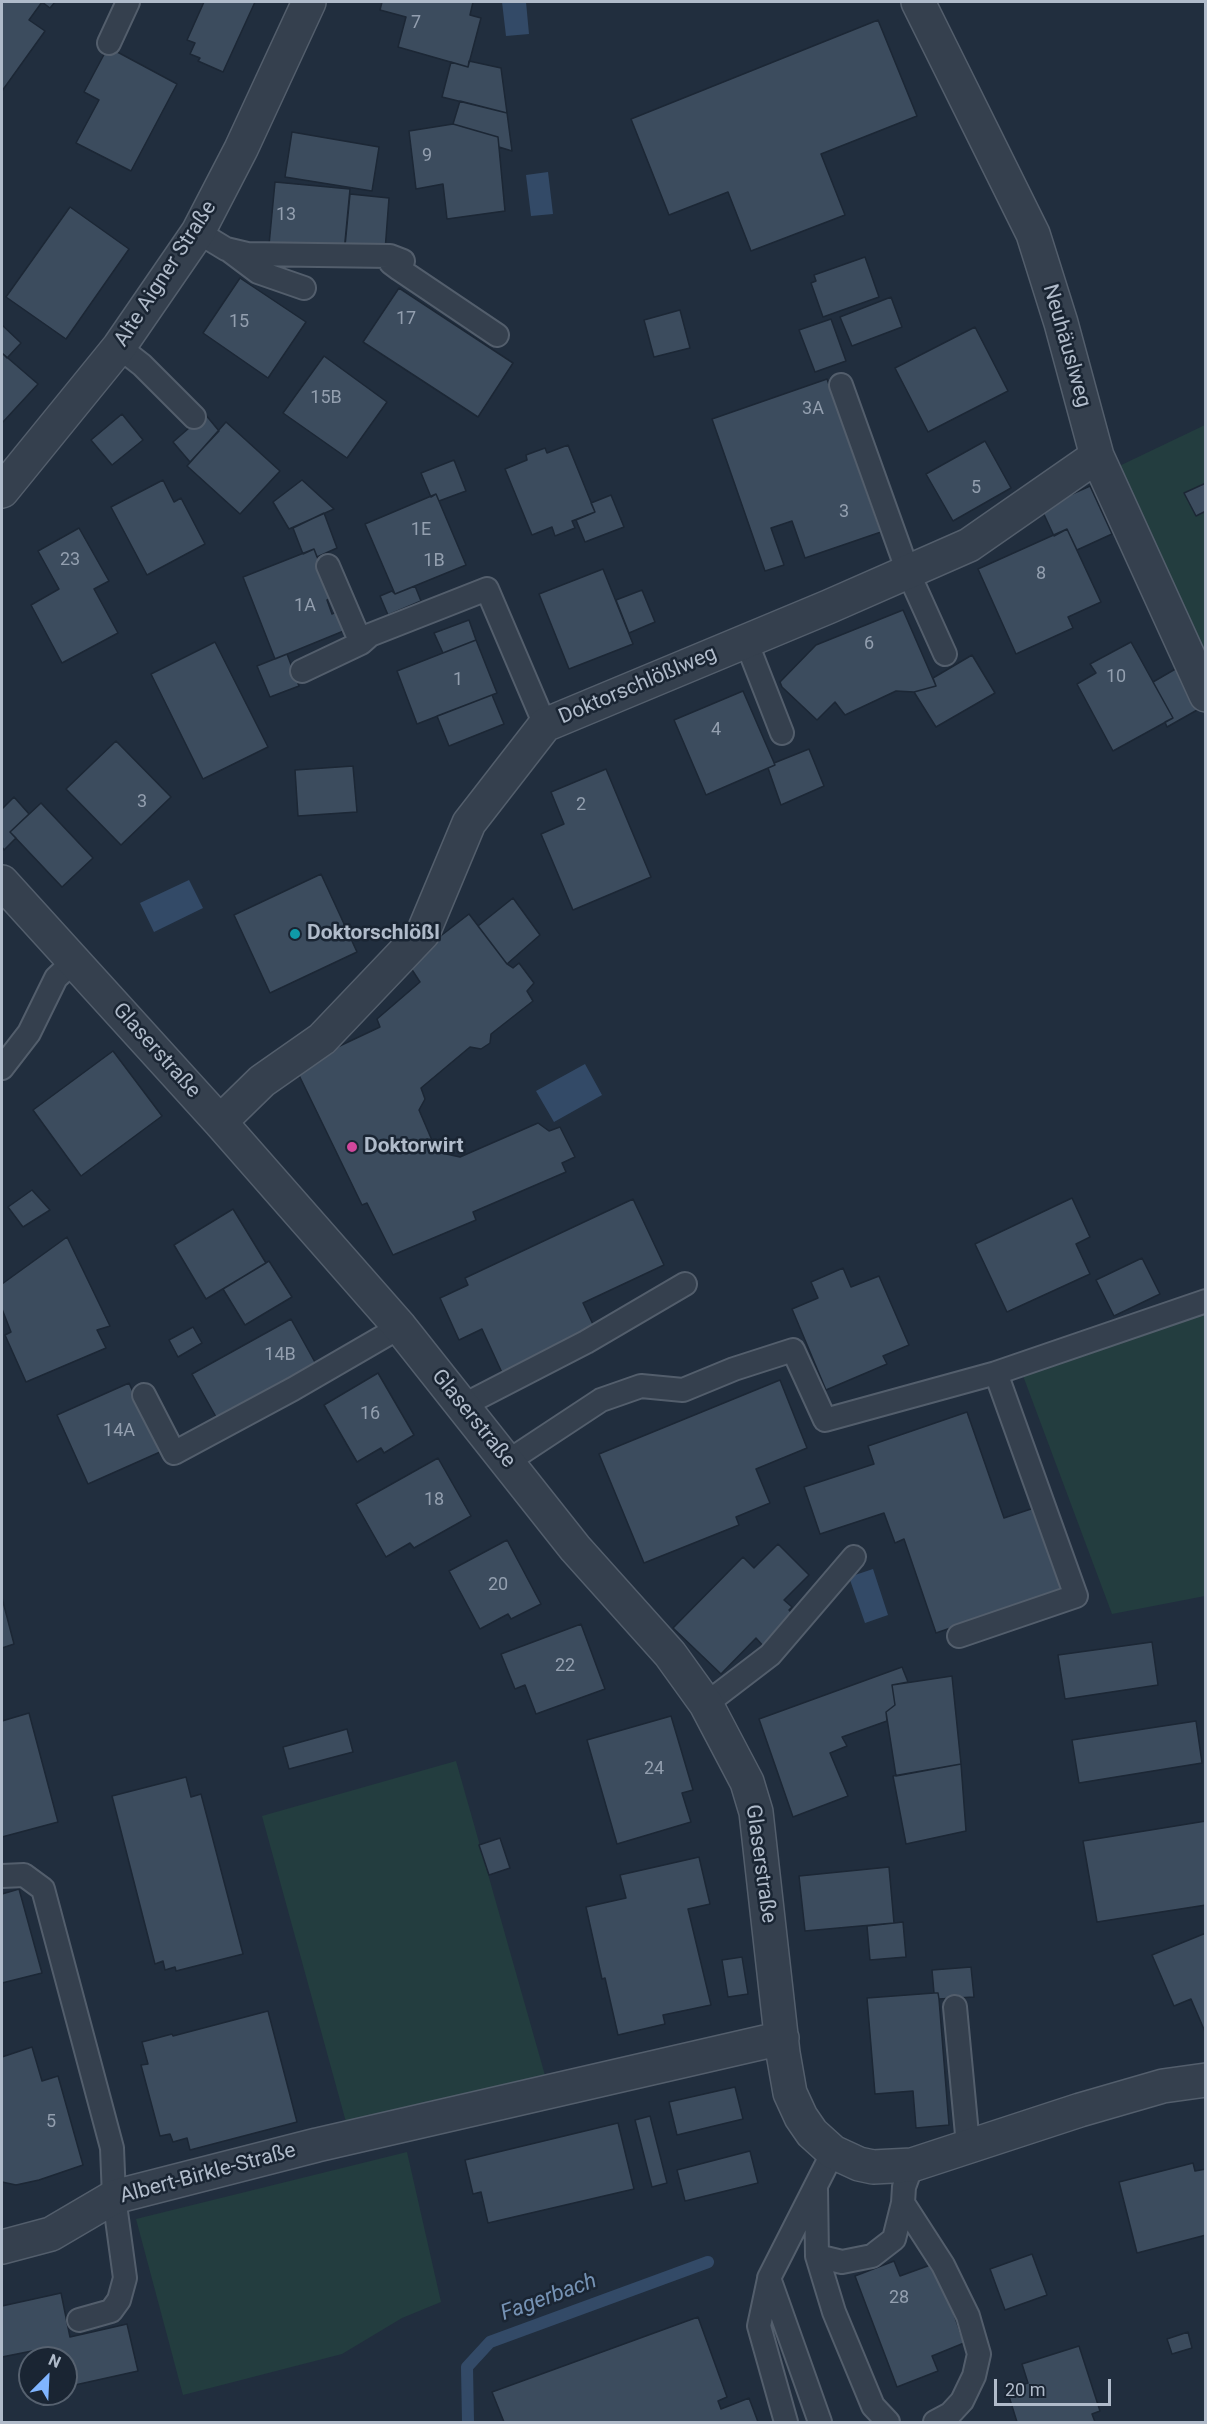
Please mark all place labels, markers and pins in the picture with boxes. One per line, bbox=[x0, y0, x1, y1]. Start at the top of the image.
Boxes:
place label: Doktorschlößl bbox=[307, 921, 440, 947]
marker: Doktorschlößl bbox=[288, 927, 302, 941]
place label: Doktorwirt bbox=[364, 1134, 464, 1160]
marker: Doktorwirt bbox=[345, 1140, 359, 1154]

